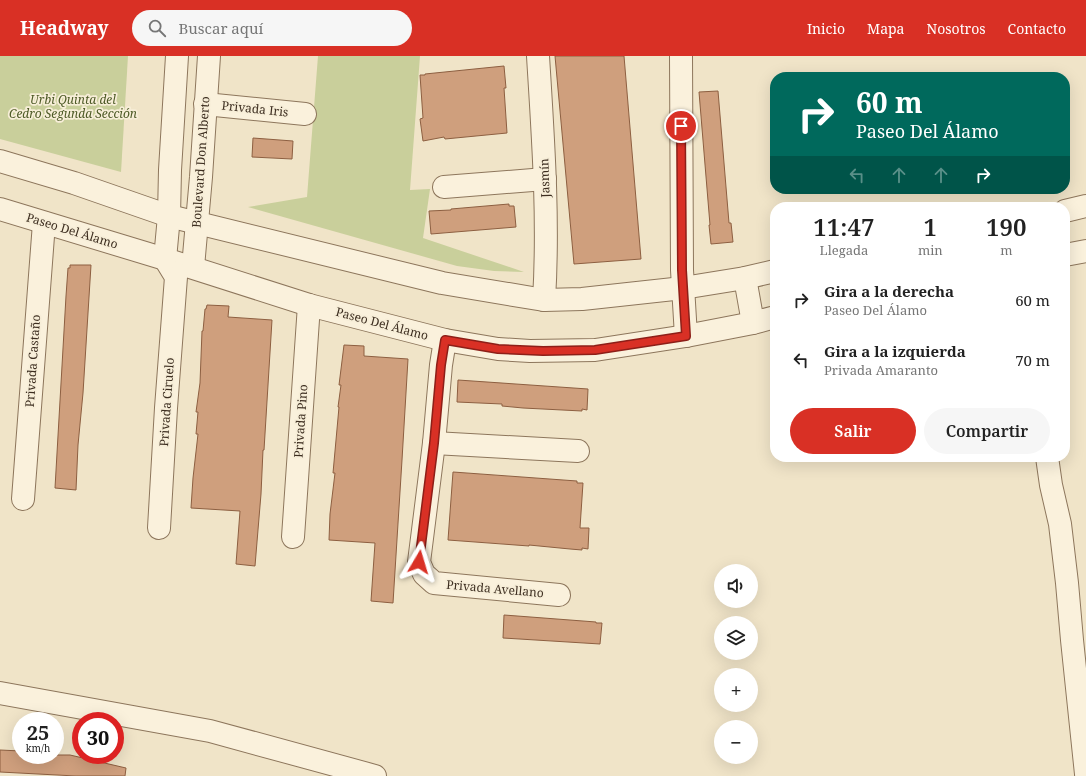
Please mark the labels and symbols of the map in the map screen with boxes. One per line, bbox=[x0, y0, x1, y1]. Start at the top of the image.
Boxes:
park label: Urbi Quinta del Cedro Segunda Sección bbox=[9, 91, 137, 122]
street label: Boulevard Don Alberto bbox=[187, 96, 214, 228]
street label: Privada Iris bbox=[221, 97, 289, 120]
pin bbox=[664, 109, 698, 143]
street label: Jasmín bbox=[535, 158, 554, 199]
street label: Paseo Del Álamo bbox=[24, 208, 120, 253]
street label: Paseo Del Álamo bbox=[334, 303, 430, 344]
street label: Privada Castaño bbox=[21, 314, 44, 408]
street label: Privada Ciruelo bbox=[155, 357, 178, 447]
street label: Privada Pino bbox=[289, 384, 312, 458]
position arrow bbox=[398, 541, 440, 583]
street label: Privada Avellano bbox=[446, 576, 544, 601]
speed limit sign: 30 bbox=[72, 712, 124, 764]

